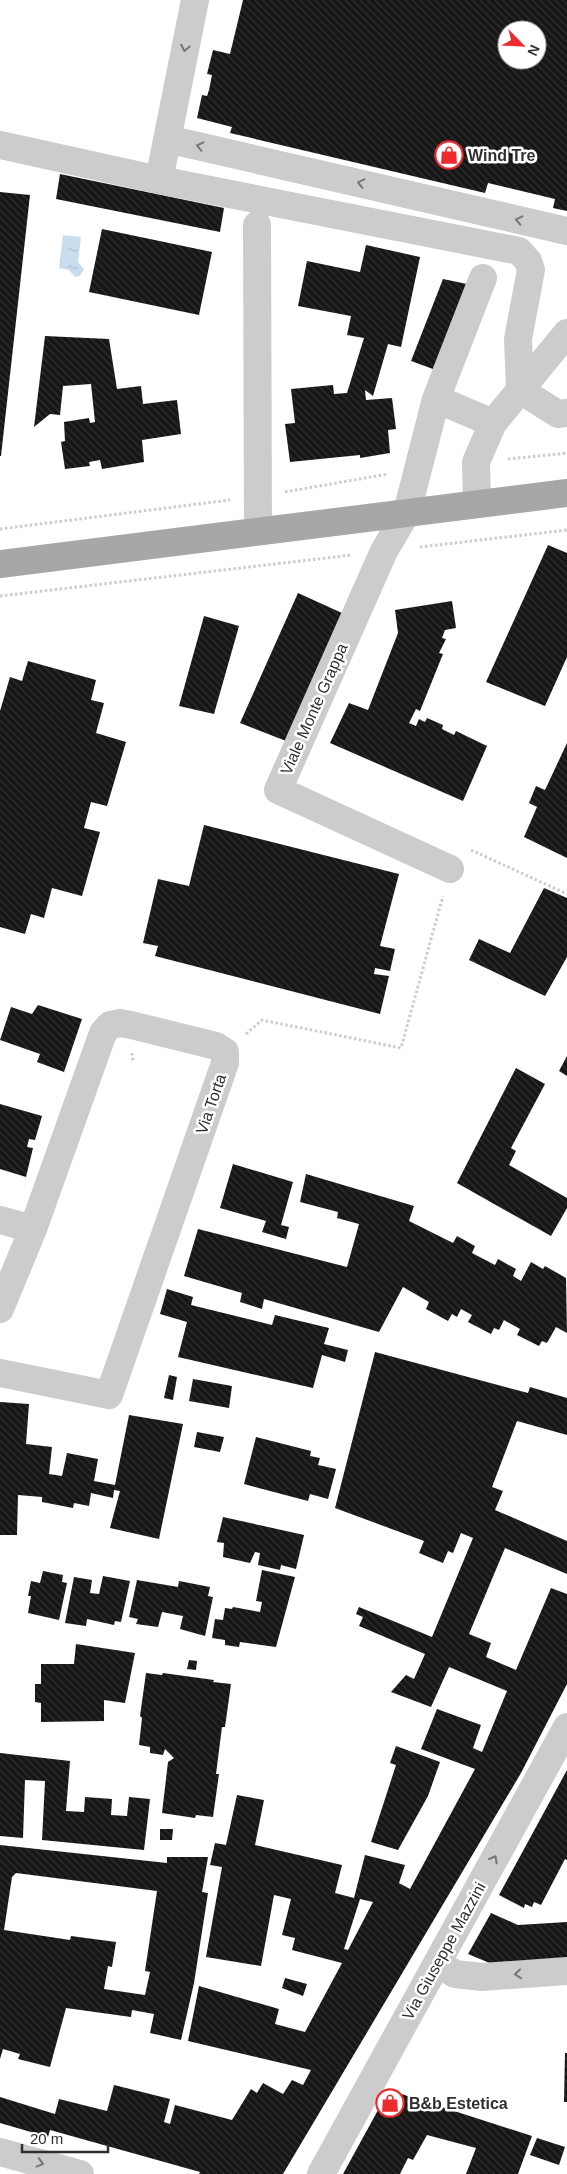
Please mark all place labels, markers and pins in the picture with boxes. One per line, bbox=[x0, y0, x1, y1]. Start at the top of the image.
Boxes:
shop icon: Wind Tre bbox=[434, 140, 464, 170]
place label: Wind Tre bbox=[468, 147, 536, 164]
shop icon: B&b Estetica bbox=[375, 2088, 405, 2118]
place label: B&b Estetica bbox=[409, 2095, 508, 2112]

